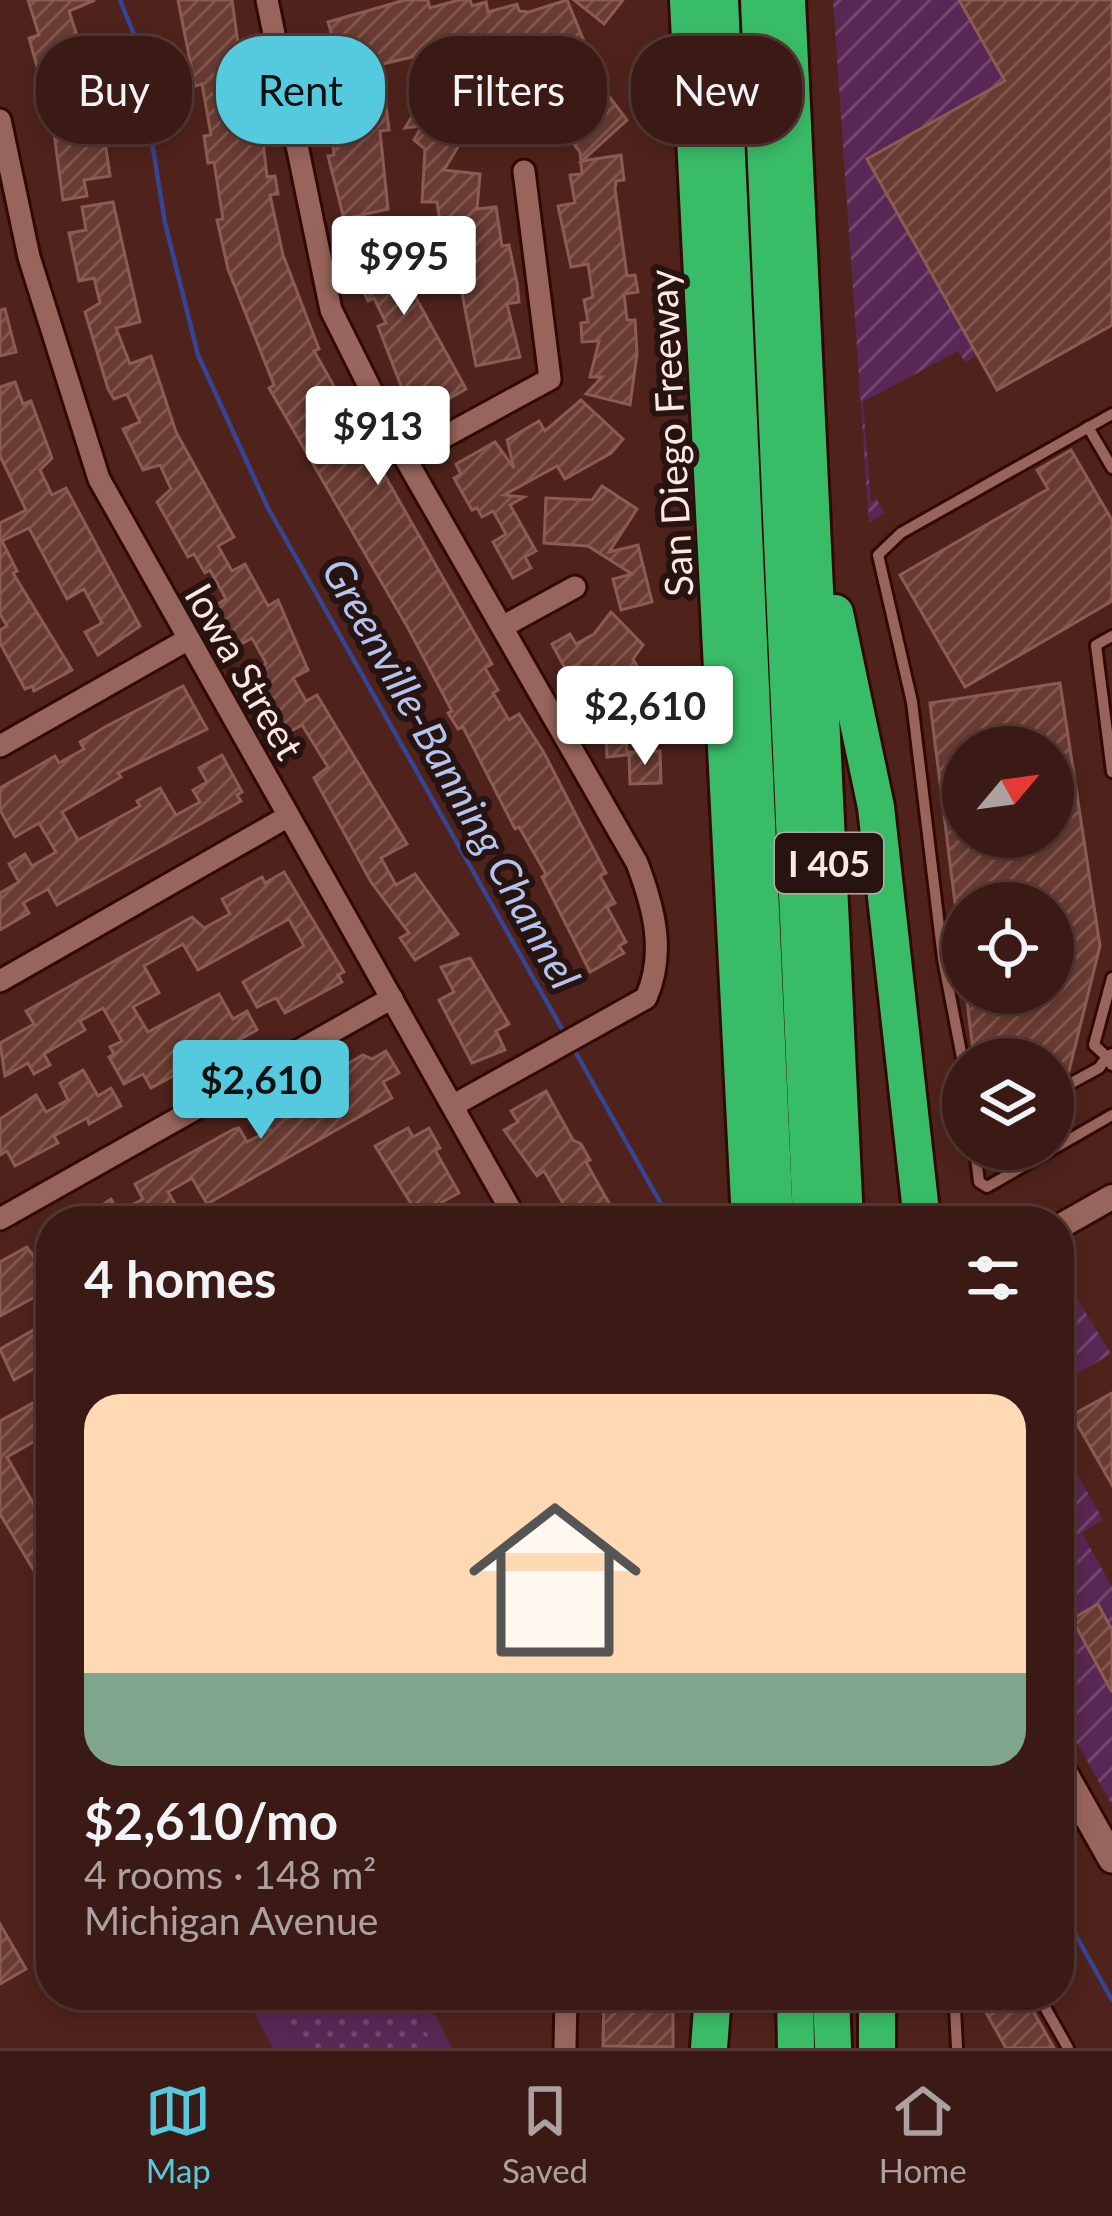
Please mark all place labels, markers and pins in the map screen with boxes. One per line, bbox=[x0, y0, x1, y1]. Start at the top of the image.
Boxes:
pin: $995 bbox=[333, 216, 475, 318]
pin: $913 bbox=[307, 386, 449, 488]
pin: $2,610 bbox=[547, 666, 743, 768]
pin: $2,610 bbox=[163, 1040, 359, 1142]

